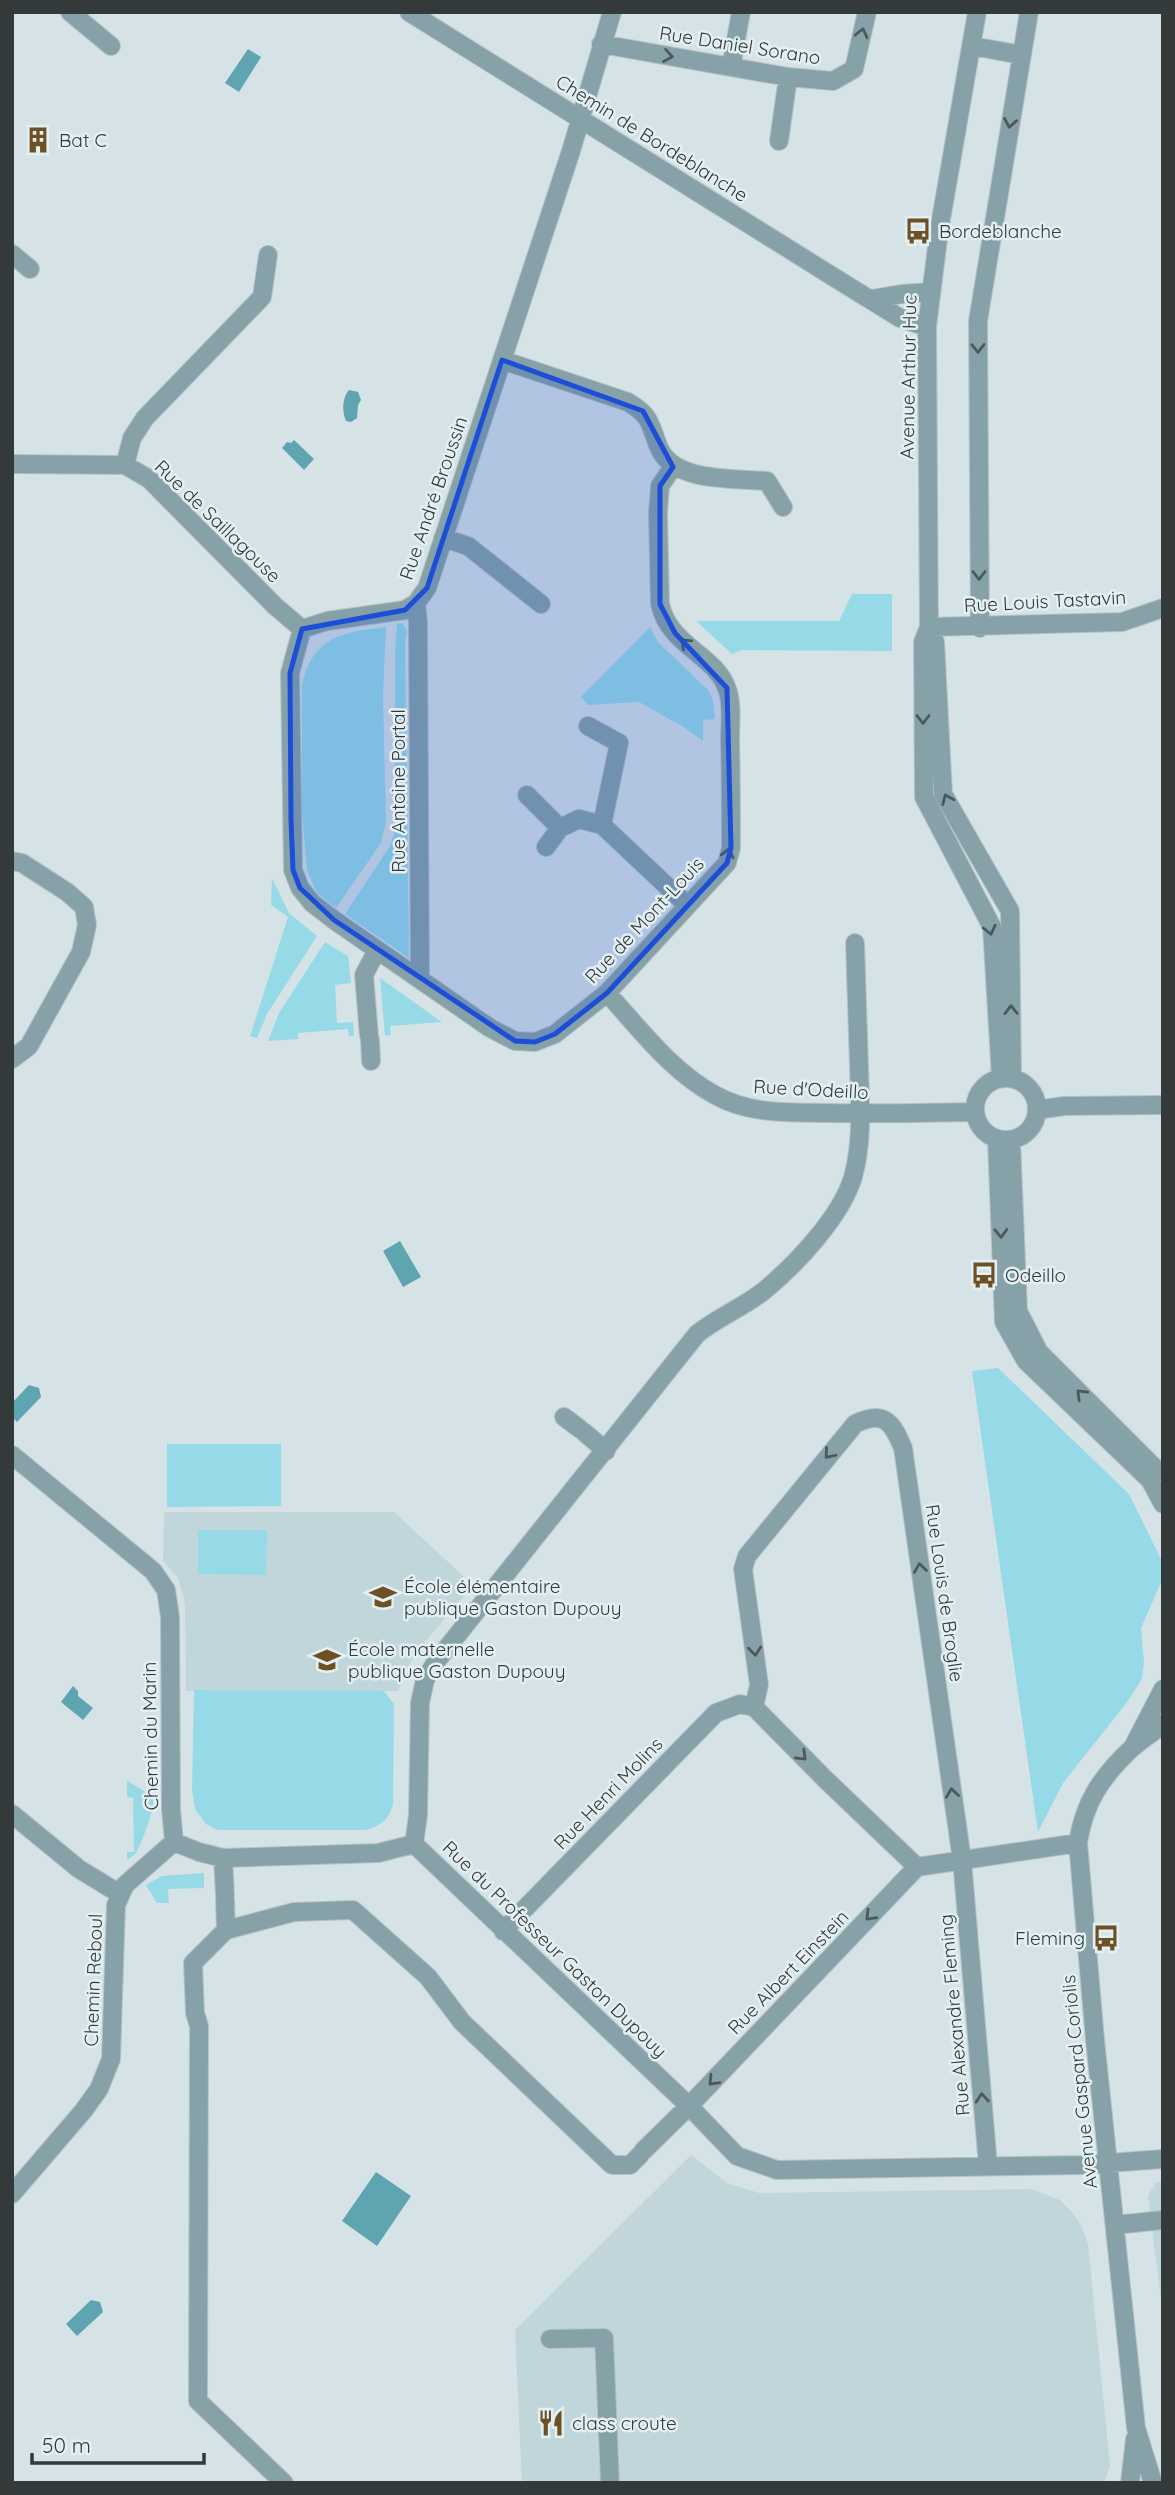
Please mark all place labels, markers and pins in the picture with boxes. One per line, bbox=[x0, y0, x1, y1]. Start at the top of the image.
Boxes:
building icon: Bat C bbox=[23, 125, 53, 155]
place label: Bat C bbox=[59, 128, 107, 152]
bus stop icon: Bordeblanche bbox=[903, 216, 933, 246]
place label: Bordeblanche bbox=[939, 219, 1062, 243]
bus stop icon: Odeillo bbox=[969, 1260, 999, 1290]
place label: Odeillo bbox=[1005, 1263, 1066, 1287]
place label: École élémentaire publique Gaston Dupouy bbox=[404, 1574, 621, 1620]
school or university icon: École élémentaire publique Gaston Dupouy bbox=[368, 1582, 398, 1612]
place label: École maternelle publique Gaston Dupouy bbox=[348, 1637, 565, 1683]
school or university icon: École maternelle publique Gaston Dupouy bbox=[312, 1645, 342, 1675]
bus stop icon: Fleming bbox=[1091, 1923, 1121, 1953]
place label: Fleming bbox=[1015, 1926, 1085, 1950]
restaurant icon: class croute bbox=[536, 2408, 566, 2438]
place label: class croute bbox=[572, 2411, 677, 2435]

